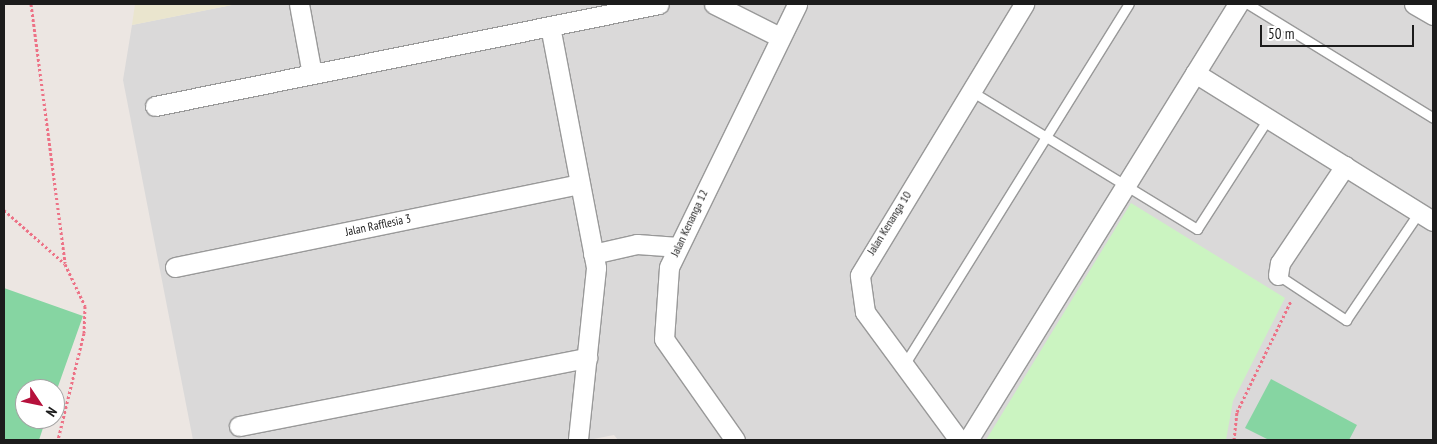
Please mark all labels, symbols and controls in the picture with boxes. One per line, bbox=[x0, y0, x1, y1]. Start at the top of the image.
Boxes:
scale bar bbox=[1262, 15, 1416, 47]
text: 50 m bbox=[1268, 24, 1294, 43]
street label: Jalan Kenanga 12 bbox=[667, 187, 711, 259]
street label: Jalan Kenanga 10 bbox=[864, 189, 914, 257]
street label: Jalan Rafflesia 3 bbox=[344, 211, 412, 239]
north arrow bbox=[15, 379, 65, 429]
text: N bbox=[42, 404, 61, 420]

